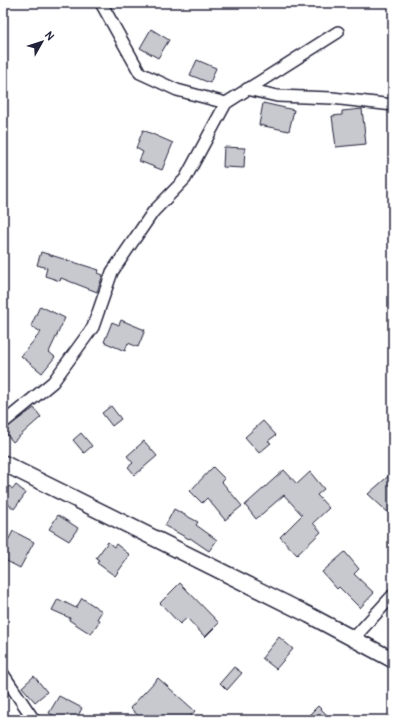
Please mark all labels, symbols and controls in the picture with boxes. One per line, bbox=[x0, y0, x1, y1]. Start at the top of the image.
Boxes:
north arrow bbox=[22, 22, 62, 62]
text: N bbox=[42, 29, 57, 43]

